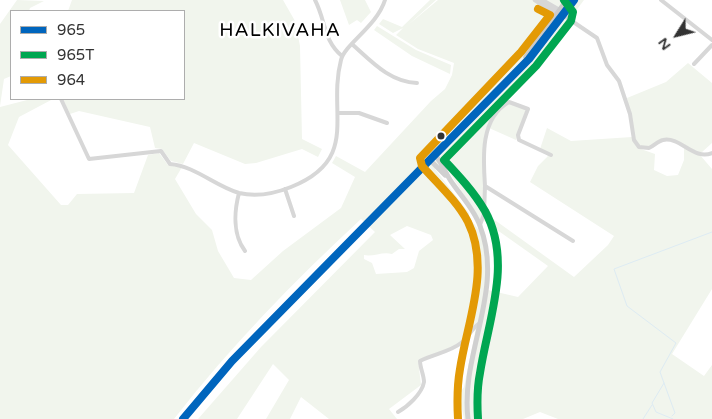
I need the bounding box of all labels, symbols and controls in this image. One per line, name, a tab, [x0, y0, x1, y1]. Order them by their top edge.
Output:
legend	[10, 10, 185, 100]
north arrow	[652, 10, 702, 60]
district label: HALKIVAHA	[218, 20, 342, 42]
text: 965	[57, 21, 85, 39]
text: N	[654, 35, 675, 54]
text: 965T	[57, 46, 94, 64]
text: 964	[57, 71, 85, 89]
unlabelled marker	[436, 131, 446, 141]

